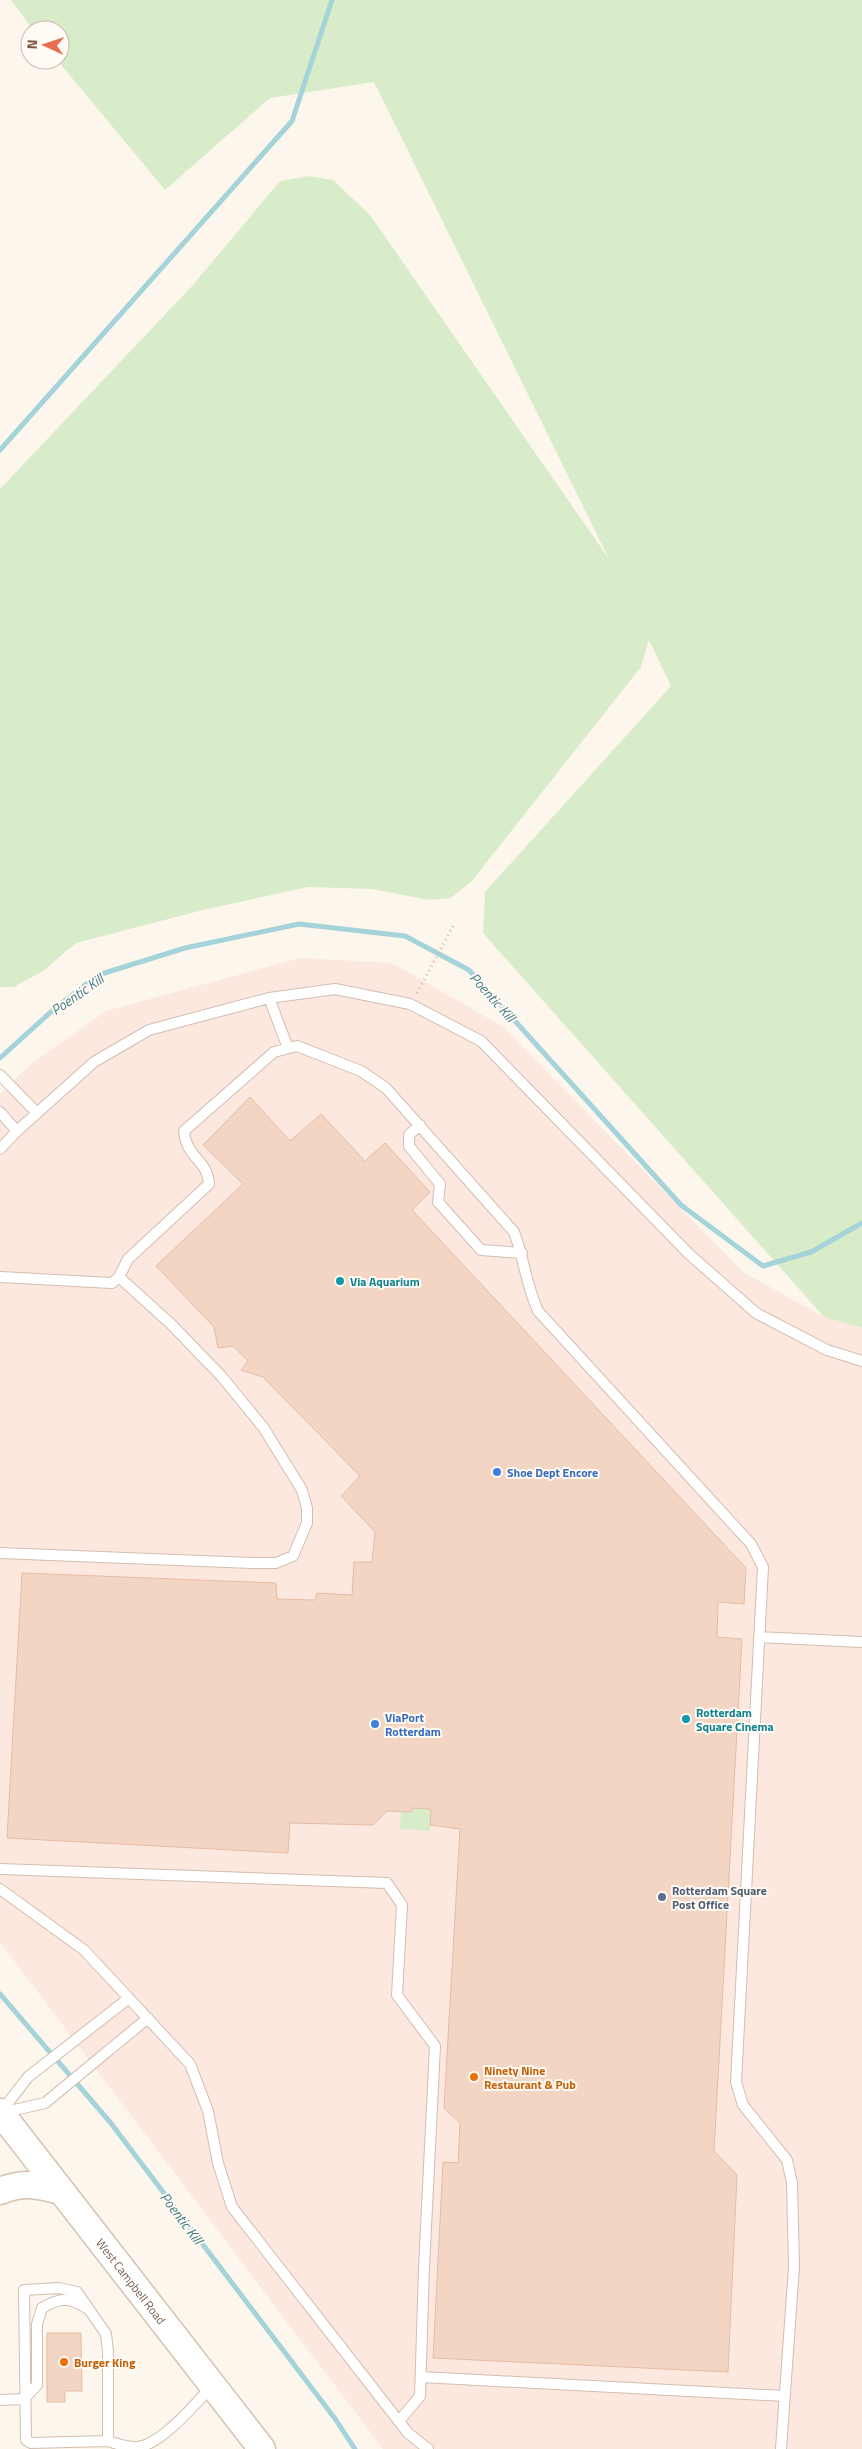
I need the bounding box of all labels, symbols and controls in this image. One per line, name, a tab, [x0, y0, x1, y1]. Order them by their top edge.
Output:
north arrow	[20, 20, 70, 70]
text: N	[21, 39, 42, 50]
water label: Poentic Kill	[46, 967, 109, 1020]
water label: Poentic Kill	[465, 968, 522, 1028]
place label: Via Aquarium	[350, 1272, 420, 1291]
marker: Via Aquarium	[334, 1275, 346, 1287]
place label: Shoe Dept Encore	[507, 1463, 598, 1482]
marker: Shoe Dept Encore	[491, 1466, 503, 1478]
place label: Rotterdam Square Cinema	[696, 1703, 774, 1736]
place label: ViaPort Rotterdam	[385, 1708, 441, 1741]
marker: Rotterdam Square Cinema	[680, 1713, 692, 1725]
marker: ViaPort Rotterdam	[369, 1718, 381, 1730]
place label: Rotterdam Square Post Office	[672, 1881, 767, 1914]
marker: Rotterdam Square Post Office	[656, 1891, 668, 1903]
place label: Ninety Nine Restaurant & Pub	[484, 2061, 576, 2094]
marker: Ninety Nine Restaurant & Pub	[468, 2071, 480, 2083]
water label: Poentic Kill	[155, 2188, 210, 2250]
street label: West Campbell Road	[92, 2234, 171, 2328]
place label: Burger King	[74, 2353, 136, 2372]
marker: Burger King	[58, 2356, 70, 2368]

